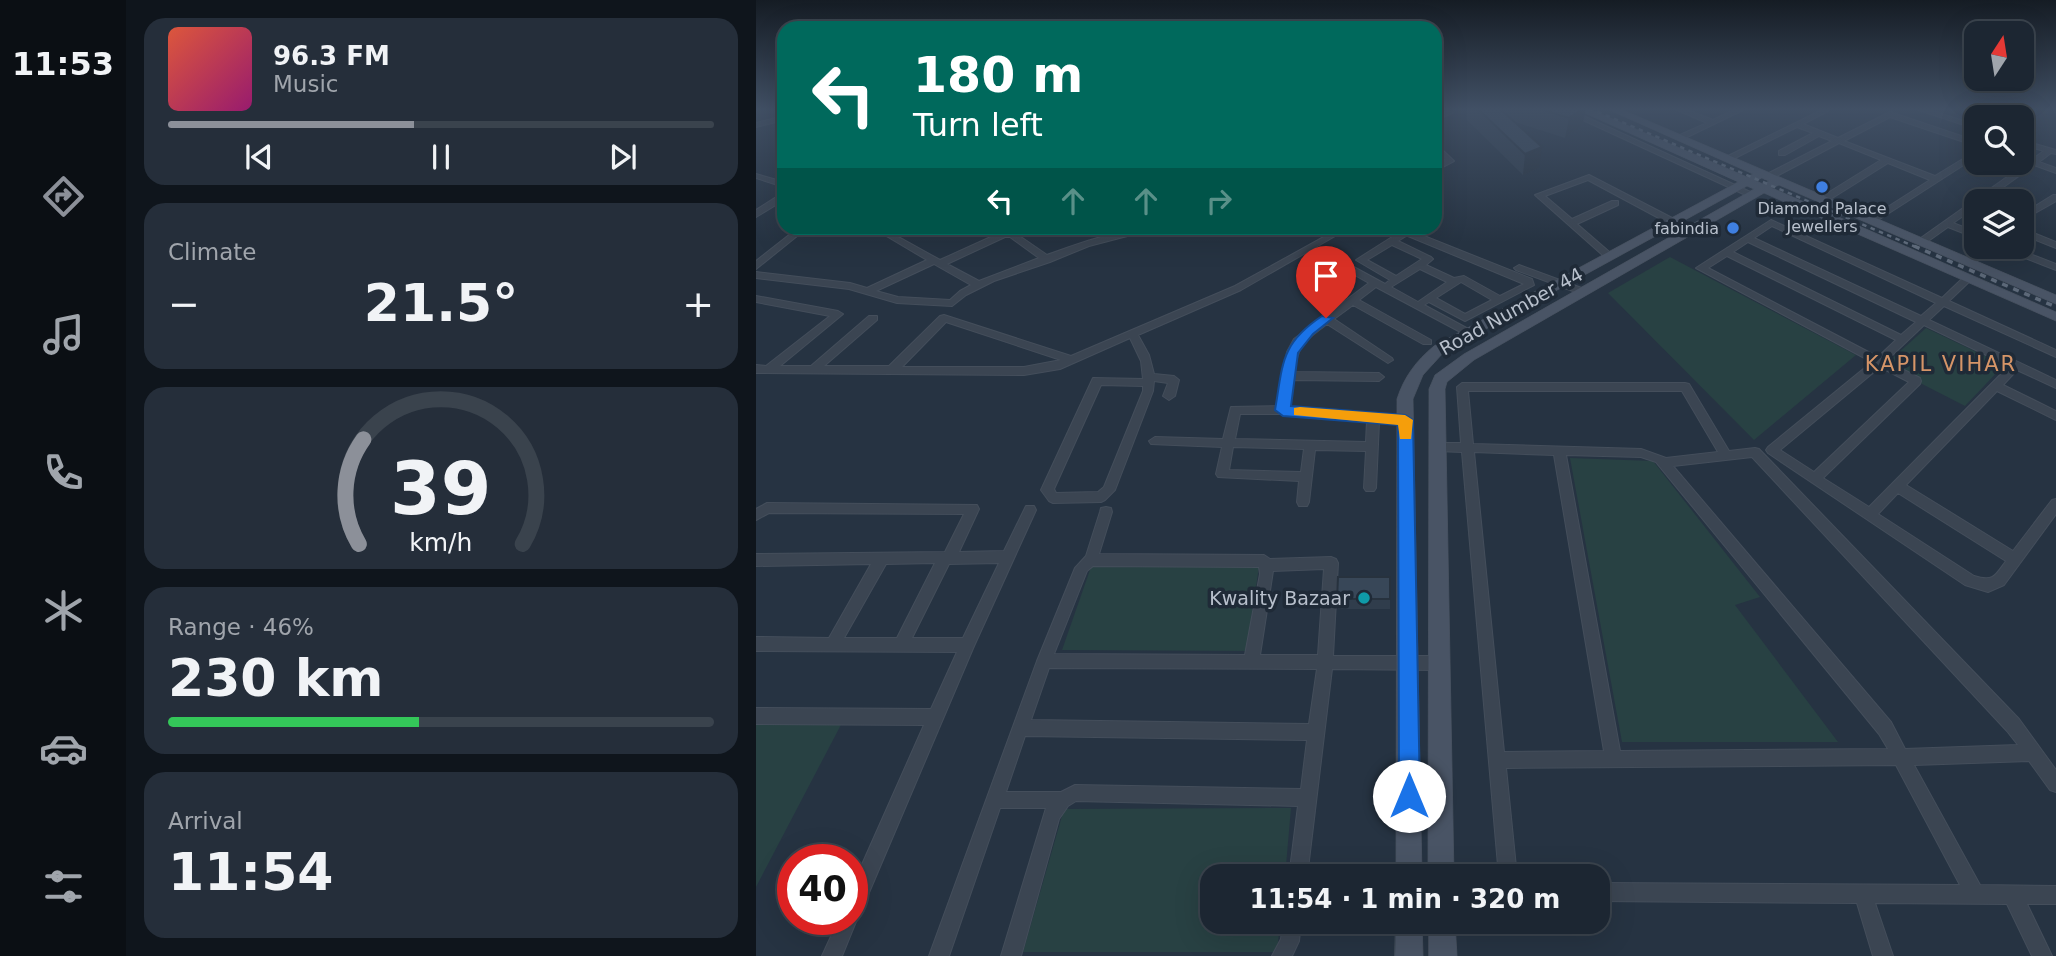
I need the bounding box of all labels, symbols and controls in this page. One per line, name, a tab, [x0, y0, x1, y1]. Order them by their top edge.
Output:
north arrow	[1964, 21, 2034, 91]
map controls	[1964, 21, 2034, 259]
text: 96.3 FM	[273, 41, 390, 71]
text: 11:53	[12, 45, 114, 83]
text: 180 m	[913, 47, 1083, 104]
icon: left	[798, 49, 889, 140]
text: Music	[273, 71, 338, 97]
button: search	[1964, 105, 2034, 175]
text: Turn left	[913, 106, 1043, 144]
icon: previous	[240, 138, 278, 176]
icon: pause	[422, 138, 460, 176]
icon: next	[604, 138, 642, 176]
icon: directions	[39, 172, 88, 221]
marker: Diamond Palace Jewellers	[1814, 179, 1830, 195]
icon: left	[981, 182, 1019, 220]
icon: ahead	[1054, 182, 1092, 220]
icon: ahead	[1127, 182, 1165, 220]
icon: right	[1200, 182, 1238, 220]
button: layers	[1964, 189, 2034, 259]
place label: Diamond Palace Jewellers	[1758, 199, 1886, 236]
place label: fabindia	[1654, 219, 1719, 238]
marker: fabindia	[1725, 220, 1741, 236]
text: Climate	[168, 239, 257, 265]
pin	[1296, 246, 1356, 318]
icon: arrive	[1307, 257, 1345, 295]
street label: Road Number 44	[1436, 263, 1586, 359]
text: 21.5°	[364, 273, 518, 333]
text: −	[168, 282, 200, 326]
text: +	[682, 282, 714, 326]
icon: music	[39, 310, 88, 359]
district label: KAPIL VIHAR	[1865, 352, 2017, 376]
text: 39	[390, 446, 492, 531]
icon: phone	[39, 448, 88, 497]
text: km/h	[409, 528, 473, 557]
icon: climate	[39, 586, 88, 635]
place label: Kwality Bazaar	[1209, 587, 1350, 609]
marker: Kwality Bazaar	[1356, 590, 1372, 606]
text: Range · 46%	[168, 614, 314, 640]
text: 230 km	[168, 648, 383, 708]
icon: car	[39, 724, 88, 773]
position arrow	[1372, 759, 1446, 833]
text: Arrival	[168, 808, 243, 834]
text: 11:54	[168, 842, 334, 902]
speed limit sign: 40	[777, 844, 868, 935]
icon: filters	[39, 862, 88, 911]
text: 11:54 · 1 min · 320 m	[1250, 884, 1560, 914]

